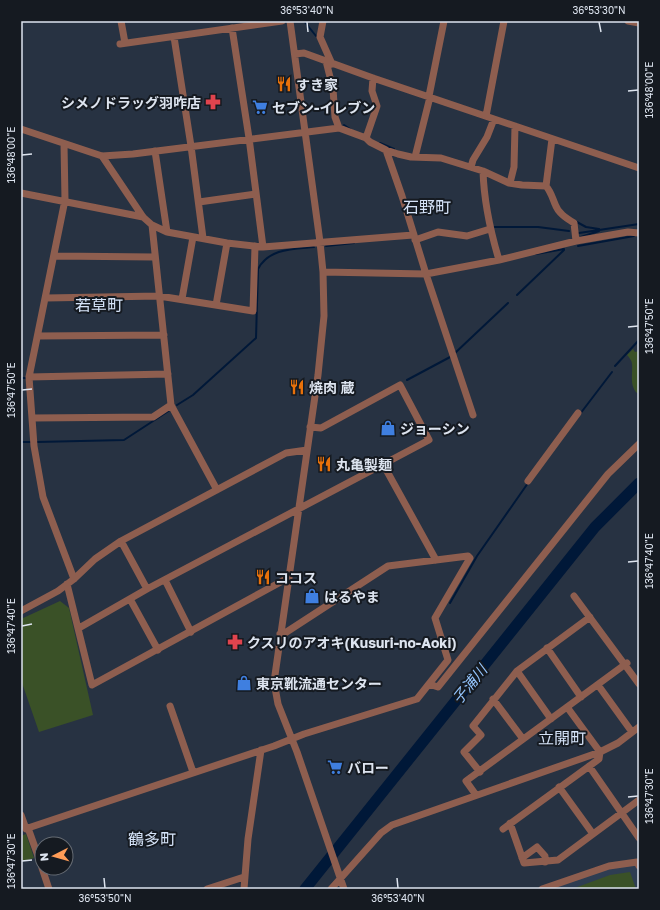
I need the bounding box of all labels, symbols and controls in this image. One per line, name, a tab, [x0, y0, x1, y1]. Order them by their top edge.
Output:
text: 36°53'40"N	[280, 4, 334, 16]
text: 36°53'30"N	[572, 4, 626, 16]
text: 136°48'00"E	[643, 62, 655, 118]
restaurant icon: すき家	[275, 75, 293, 93]
place label: すき家	[296, 76, 338, 93]
pharmacy icon: シメノドラッグ羽咋店	[204, 93, 222, 111]
place label: シメノドラッグ羽咋店	[61, 94, 201, 111]
supermarket icon: セブン-イレブン	[251, 98, 269, 116]
place label: セブン-イレブン	[272, 99, 375, 116]
text: 136°48'00"E	[5, 127, 17, 183]
district label: 石野町	[403, 197, 451, 217]
district label: 若草町	[75, 295, 123, 315]
text: 136°47'50"E	[643, 298, 655, 354]
text: 136°47'50"E	[5, 362, 17, 418]
restaurant icon: 焼肉 蔵	[288, 378, 306, 396]
place label: 焼肉 蔵	[309, 379, 355, 396]
shop icon: ジョーシン	[379, 419, 397, 437]
place label: ジョーシン	[400, 420, 470, 437]
restaurant icon: 丸亀製麺	[315, 455, 333, 473]
place label: 丸亀製麺	[336, 456, 392, 473]
text: 136°47'40"E	[643, 533, 655, 589]
restaurant icon: ココス	[254, 568, 272, 586]
place label: ココス	[275, 569, 317, 586]
shop icon: はるやま	[303, 587, 321, 605]
place label: はるやま	[324, 588, 380, 605]
text: 136°47'40"E	[5, 598, 17, 654]
pharmacy icon: クスリのアオキ(Kusuri-no-Aoki)	[226, 633, 244, 651]
place label: クスリのアオキ(Kusuri-no-Aoki)	[247, 634, 457, 651]
water label: 子浦川	[448, 659, 491, 707]
shop icon: 東京靴流通センター	[235, 674, 253, 692]
place label: 東京靴流通センター	[256, 675, 382, 692]
district label: 立開町	[538, 728, 586, 748]
supermarket icon: バロー	[326, 758, 344, 776]
place label: バロー	[347, 759, 389, 776]
text: 136°47'30"E	[643, 768, 655, 824]
district label: 鶴多町	[128, 829, 176, 849]
text: 136°47'30"E	[5, 833, 17, 889]
north arrow	[34, 836, 74, 876]
text: N	[37, 852, 50, 862]
text: 36°53'50"N	[78, 892, 132, 904]
text: 36°53'40"N	[371, 892, 425, 904]

